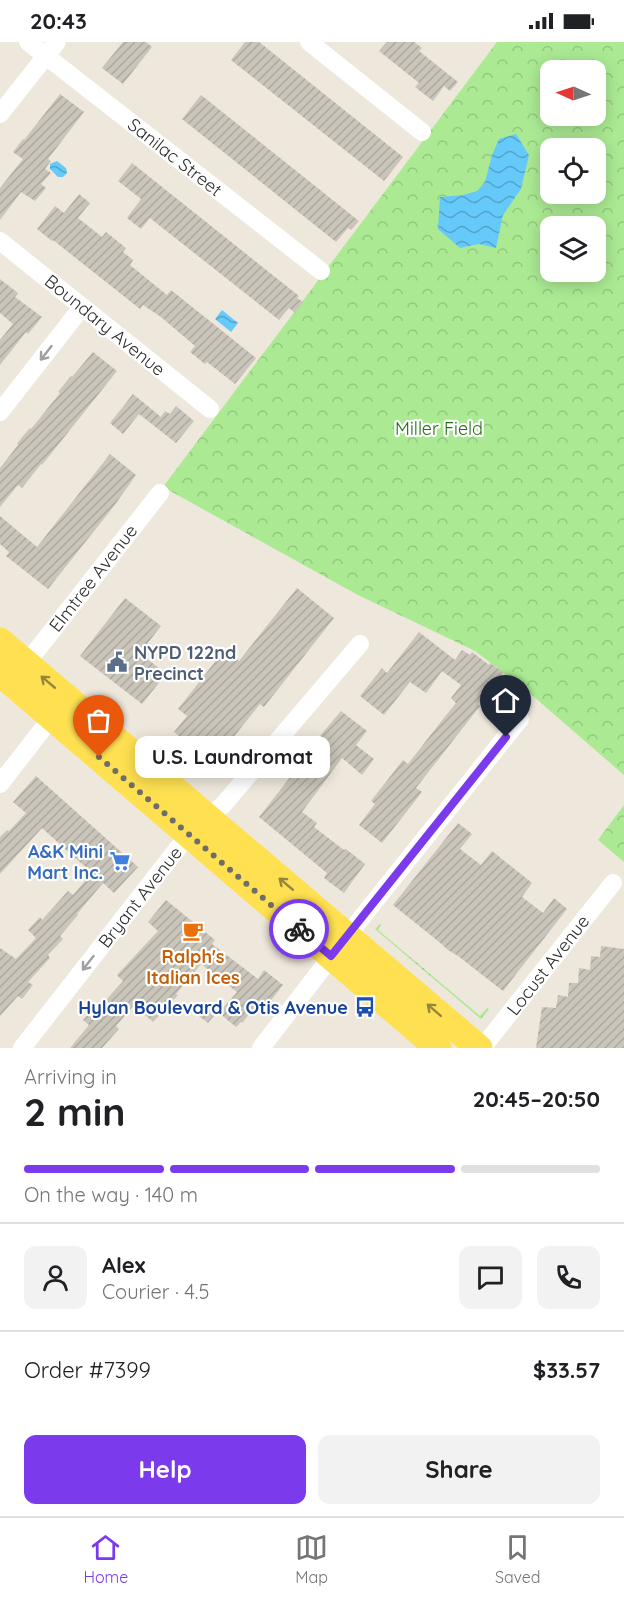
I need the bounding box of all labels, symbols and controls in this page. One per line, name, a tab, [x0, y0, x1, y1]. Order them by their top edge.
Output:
text: 20:43	[30, 7, 87, 35]
north arrow	[540, 60, 606, 126]
map controls	[540, 60, 606, 282]
street label: Sanilac Street	[123, 113, 227, 201]
button: locate	[540, 138, 606, 204]
button: layers	[540, 216, 606, 282]
street label: Boundary Avenue	[40, 269, 170, 381]
one-way arrow	[40, 345, 53, 361]
park label: Miller Field	[395, 417, 483, 440]
street label: Elmtree Avenue	[44, 520, 142, 636]
place label: NYPD 122nd Precinct	[134, 641, 236, 685]
public building icon: NYPD 122nd Precinct	[105, 650, 129, 674]
one-way arrow	[41, 675, 56, 689]
pin	[480, 675, 531, 737]
icon: home	[489, 684, 522, 717]
pin	[73, 695, 124, 757]
icon: bag	[82, 704, 115, 737]
callout: U.S. Laundromat	[135, 736, 330, 778]
text: U.S. Laundromat	[152, 744, 313, 769]
place label: A&K Mini Mart Inc.	[27, 840, 103, 884]
street label: Bryant Avenue	[93, 842, 187, 952]
supermarket icon: A&K Mini Mart Inc.	[108, 849, 132, 873]
one-way arrow	[279, 877, 294, 891]
courier	[269, 899, 329, 959]
street label: Locust Avenue	[502, 910, 594, 1020]
icon: bike	[283, 913, 316, 946]
cafe icon: Ralph's Italian Ices	[181, 919, 205, 943]
place label: Ralph's Italian Ices	[146, 945, 240, 989]
one-way arrow	[82, 955, 95, 971]
bus stop icon: Hylan Boulevard & Otis Avenue	[353, 995, 377, 1019]
place label: Hylan Boulevard & Otis Avenue	[78, 996, 348, 1019]
one-way arrow	[426, 1004, 442, 1017]
text: Arriving in	[24, 1064, 117, 1089]
text: 20:45–20:50	[473, 1085, 600, 1113]
text: 2 min	[24, 1087, 126, 1136]
text: On the way · 140 m	[24, 1182, 198, 1207]
button: person	[24, 1246, 87, 1309]
button: chat	[459, 1246, 522, 1309]
button: phone	[537, 1246, 600, 1309]
text: Alex	[102, 1251, 145, 1279]
text: Courier · 4.5	[102, 1279, 209, 1304]
text: Order #7399	[24, 1356, 151, 1384]
text: $33.57	[533, 1356, 600, 1384]
button: Help	[24, 1435, 306, 1504]
button: Share	[318, 1435, 600, 1504]
tab: Home	[83, 1531, 128, 1587]
tab: Map	[295, 1531, 328, 1587]
tab: Saved	[495, 1531, 541, 1587]

